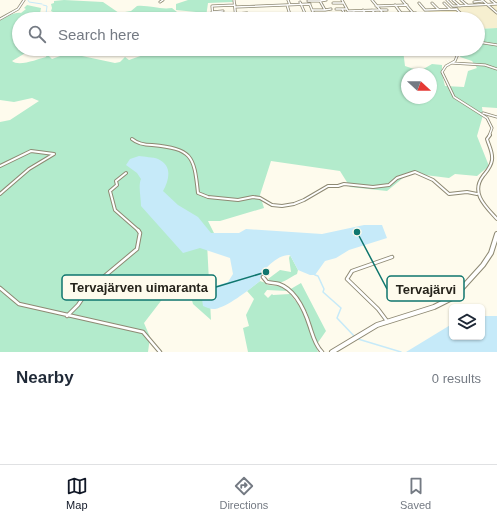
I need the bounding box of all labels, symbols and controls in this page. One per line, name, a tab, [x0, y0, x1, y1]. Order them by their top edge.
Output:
search box	[12, 12, 485, 56]
icon: search	[26, 23, 48, 45]
text: Search here	[58, 26, 140, 43]
north arrow	[401, 68, 437, 104]
callout: Tervajärven uimaranta	[62, 275, 216, 300]
callout: Tervajärvi	[387, 276, 464, 301]
text: Tervajärven uimaranta	[70, 280, 209, 295]
text: Tervajärvi	[396, 282, 456, 297]
map controls	[449, 304, 485, 340]
button: layers	[449, 304, 485, 340]
text: Nearby	[16, 368, 74, 387]
text: 0 results	[432, 371, 481, 386]
tab: Map	[66, 475, 88, 511]
tab: Directions	[219, 475, 268, 511]
tab: Saved	[400, 475, 431, 511]

